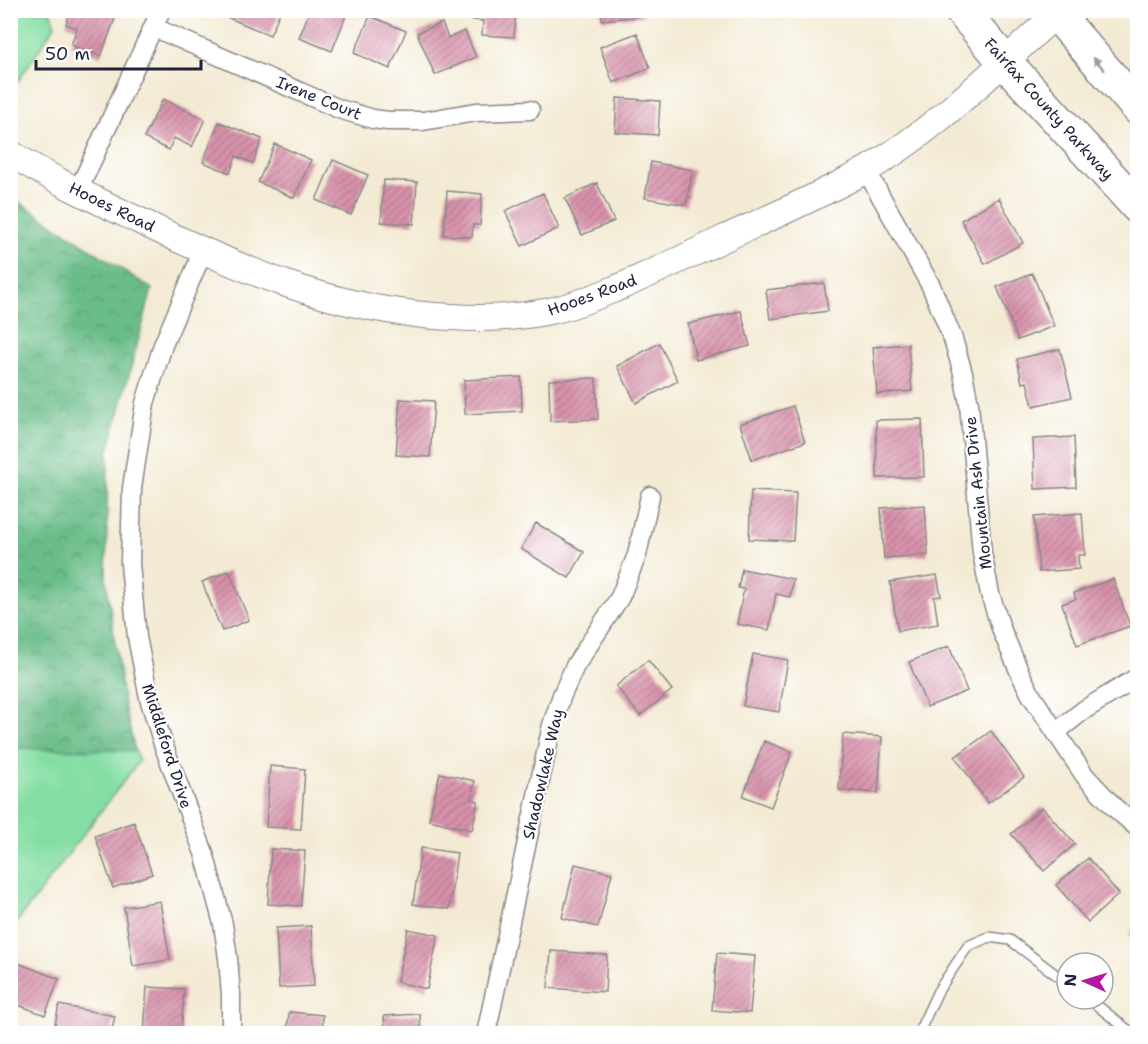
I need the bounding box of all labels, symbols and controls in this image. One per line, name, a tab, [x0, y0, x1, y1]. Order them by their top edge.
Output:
scale bar	[36, 33, 201, 71]
street label: Fairfax County Parkway	[980, 34, 1118, 184]
text: 50 m	[45, 42, 90, 66]
one-way arrow	[1093, 57, 1106, 72]
street label: Irene Court	[273, 71, 365, 125]
street label: Hooes Road	[65, 177, 159, 237]
street label: Hooes Road	[545, 269, 639, 321]
street label: Mountain Ash Drive	[960, 415, 996, 571]
street label: Middleford Drive	[137, 681, 197, 811]
street label: Shadowlake Way	[518, 707, 568, 841]
north arrow	[1055, 951, 1115, 1011]
text: N	[1060, 973, 1081, 987]

